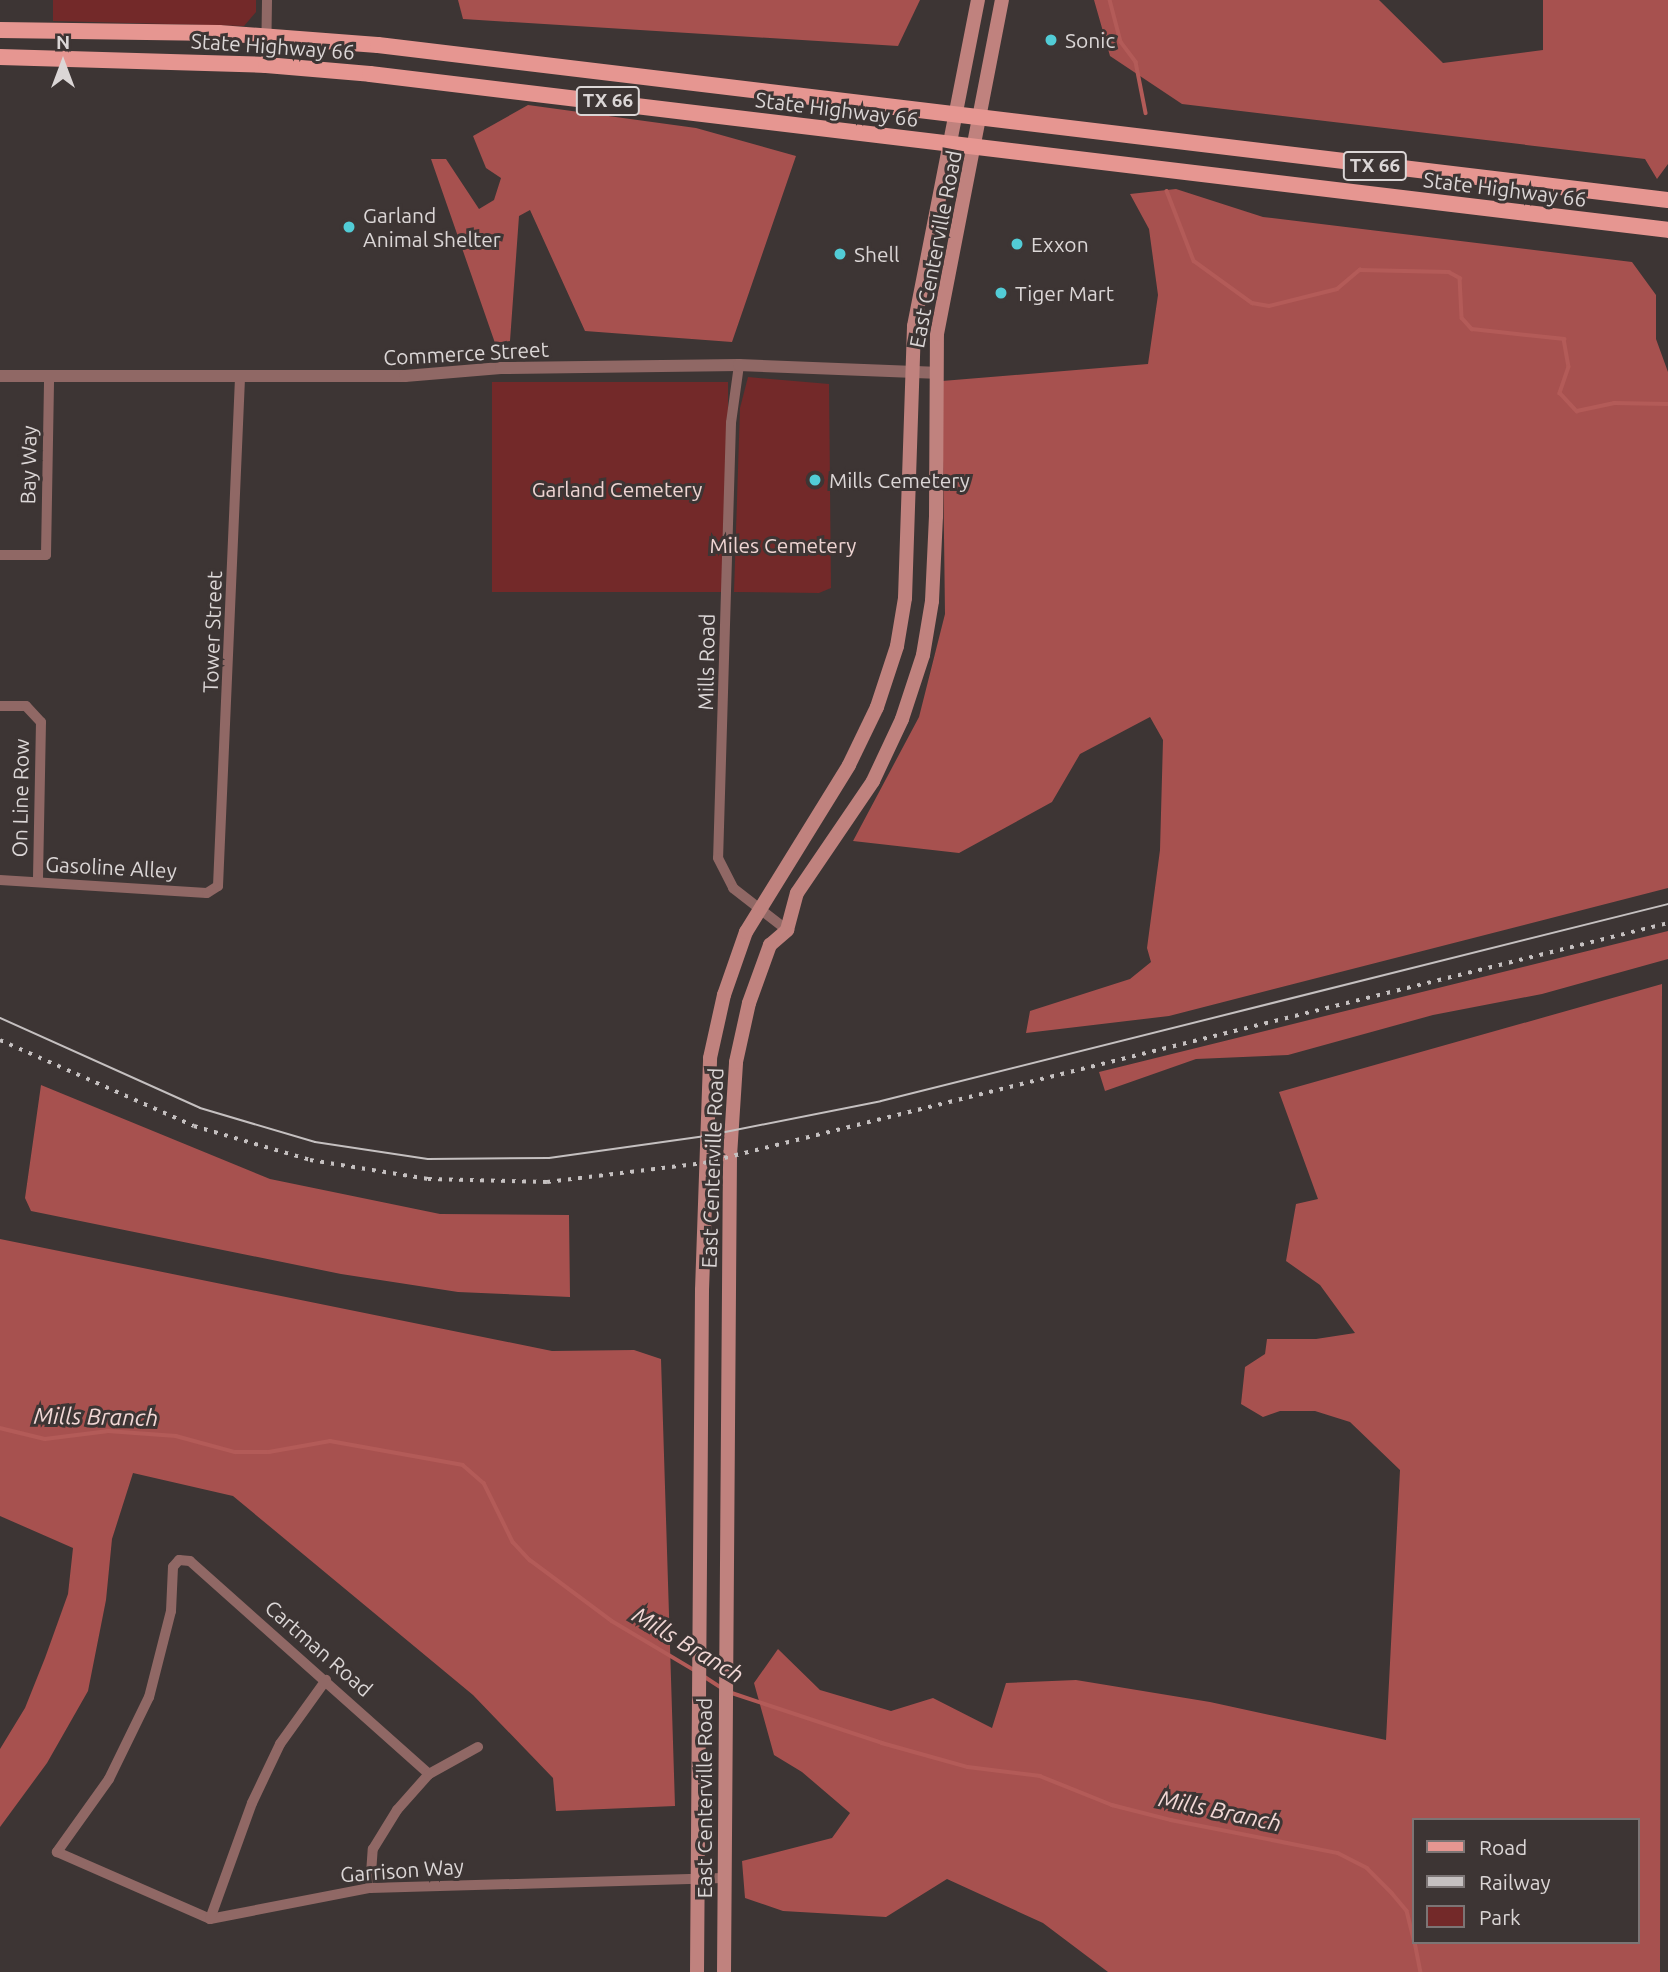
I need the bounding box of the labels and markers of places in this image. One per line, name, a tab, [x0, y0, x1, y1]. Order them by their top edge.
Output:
place label: Sonic	[1065, 27, 1115, 53]
marker: Sonic	[1043, 32, 1059, 48]
place label: Garland Animal Shelter	[363, 202, 501, 252]
marker: Garland Animal Shelter	[341, 219, 357, 235]
place label: Exxon	[1031, 231, 1089, 257]
marker: Exxon	[1009, 236, 1025, 252]
place label: Shell	[854, 241, 900, 267]
marker: Shell	[832, 246, 848, 262]
place label: Tiger Mart	[1015, 280, 1114, 306]
marker: Tiger Mart	[993, 285, 1009, 301]
place label: Mills Cemetery	[829, 467, 970, 493]
marker: Mills Cemetery	[807, 472, 823, 488]

